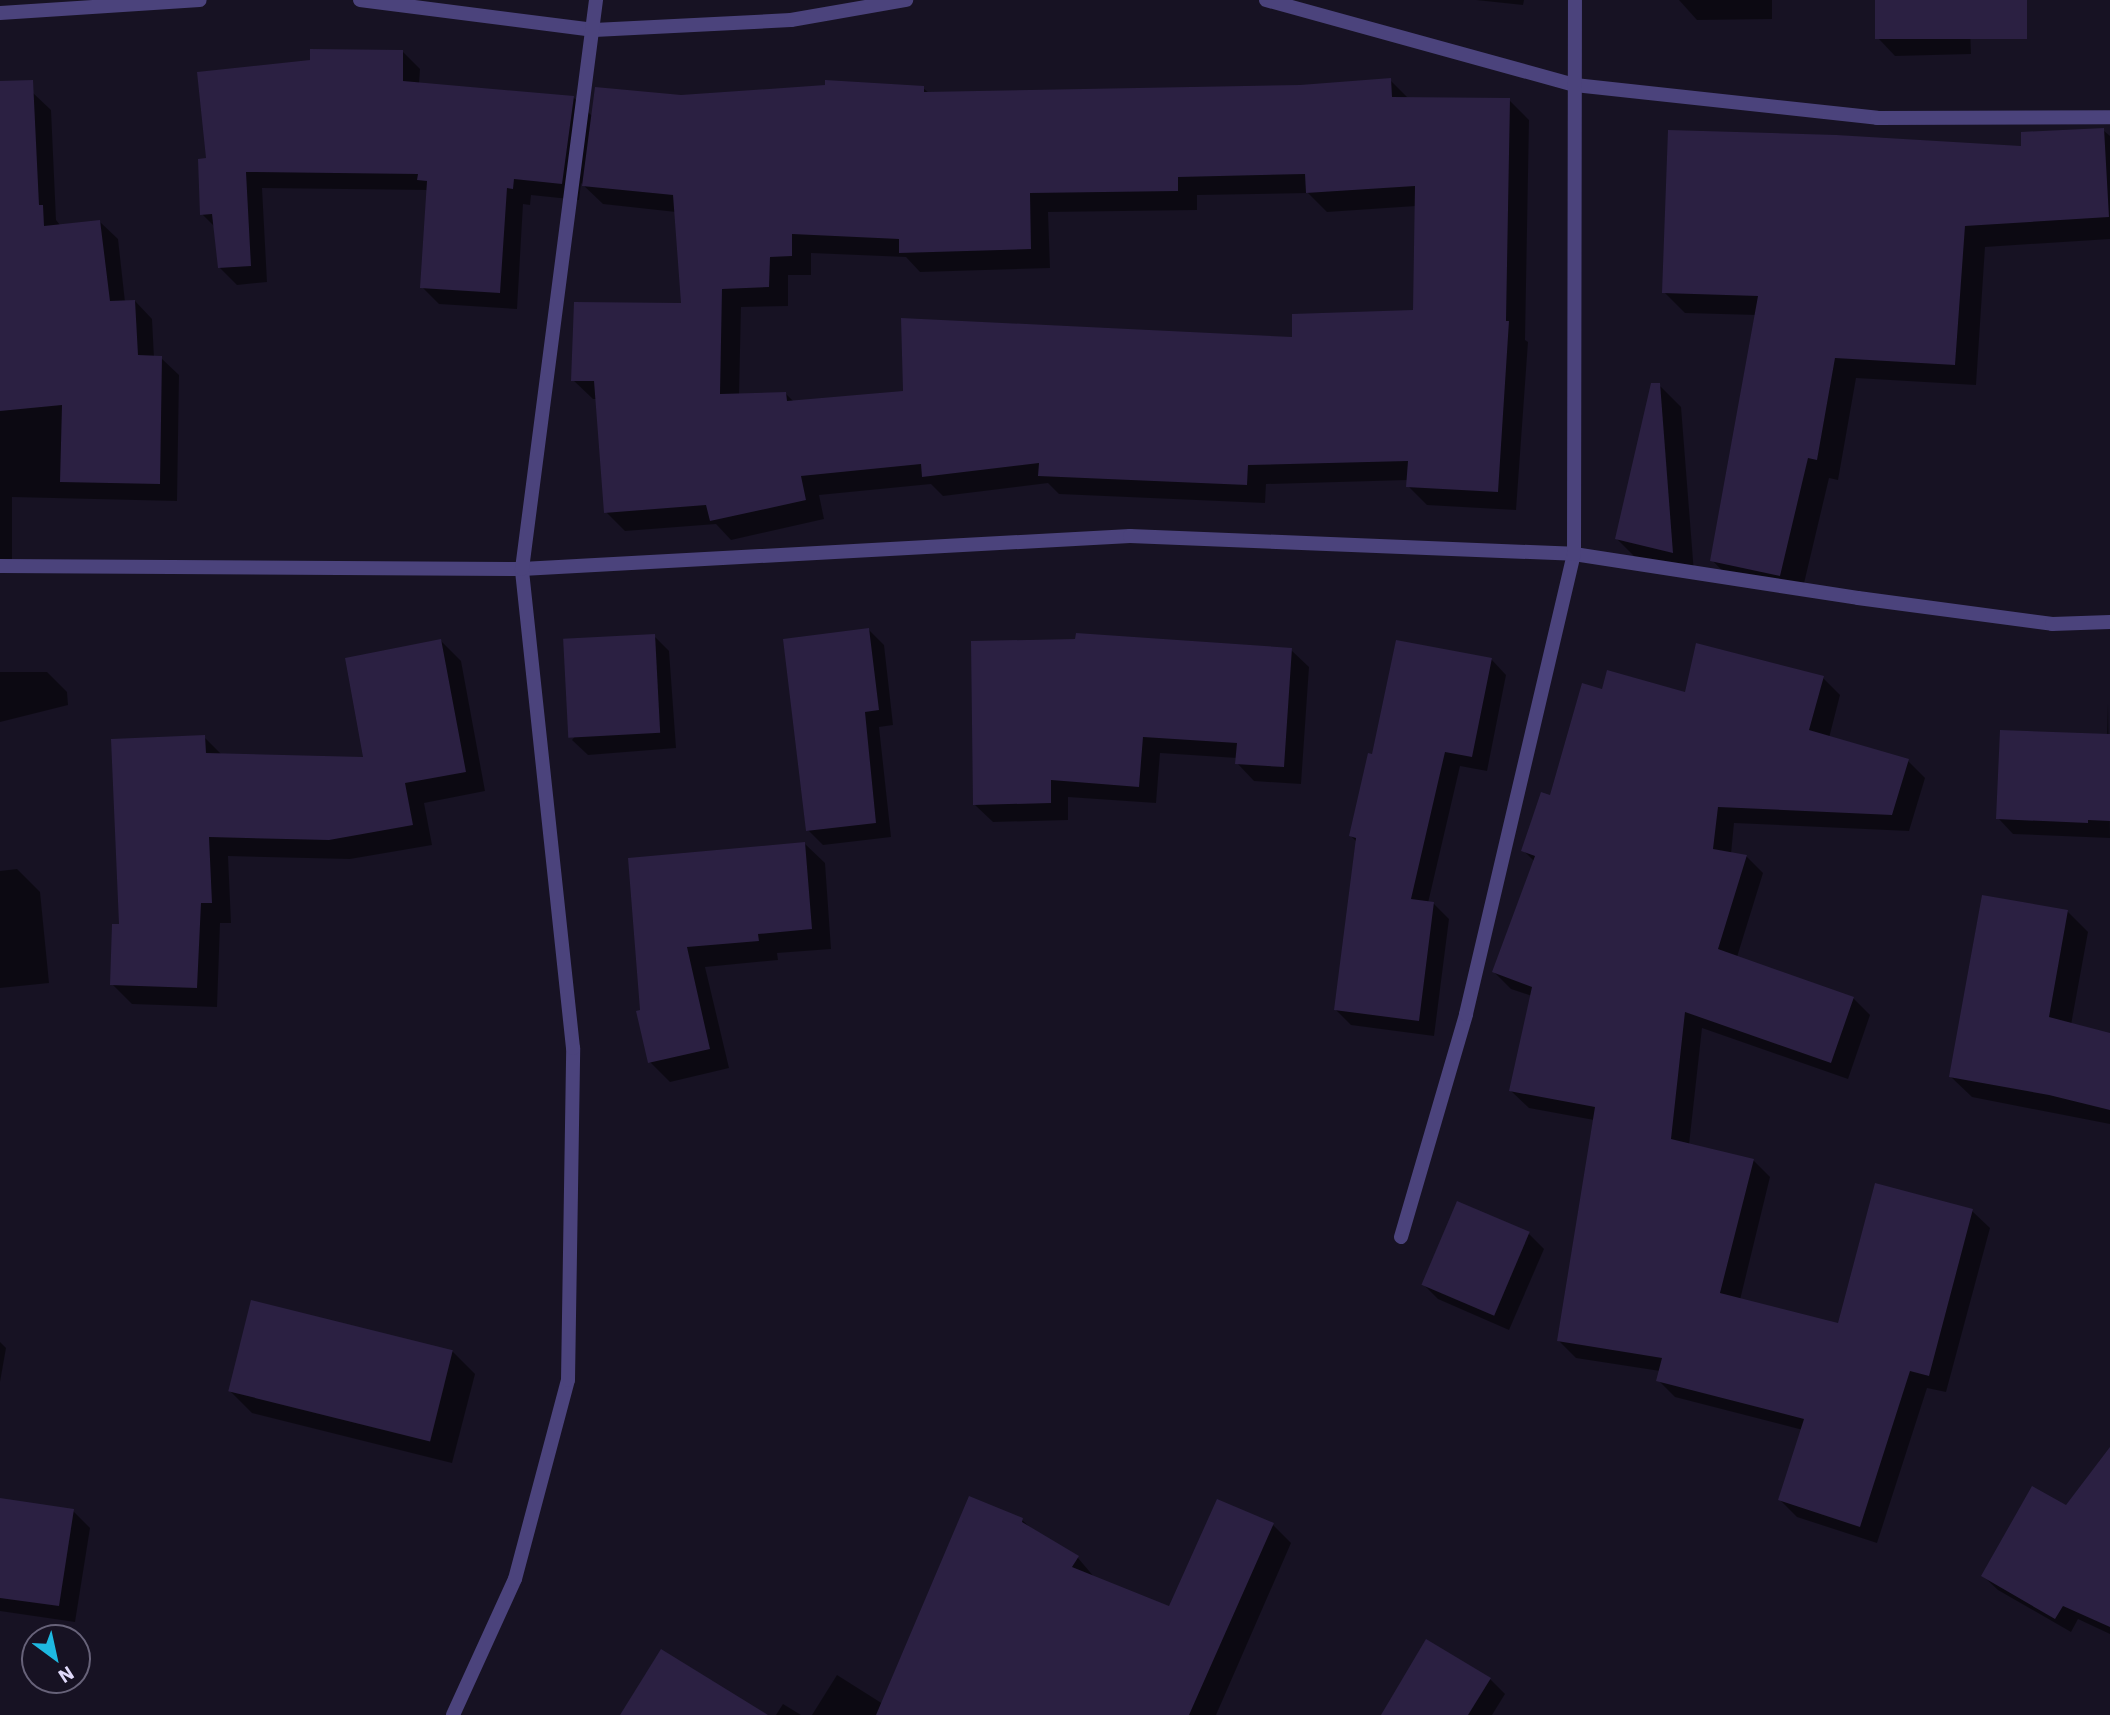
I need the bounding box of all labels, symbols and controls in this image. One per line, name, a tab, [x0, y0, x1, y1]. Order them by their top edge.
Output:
north arrow	[21, 1624, 91, 1694]
text: N	[54, 1661, 79, 1689]

